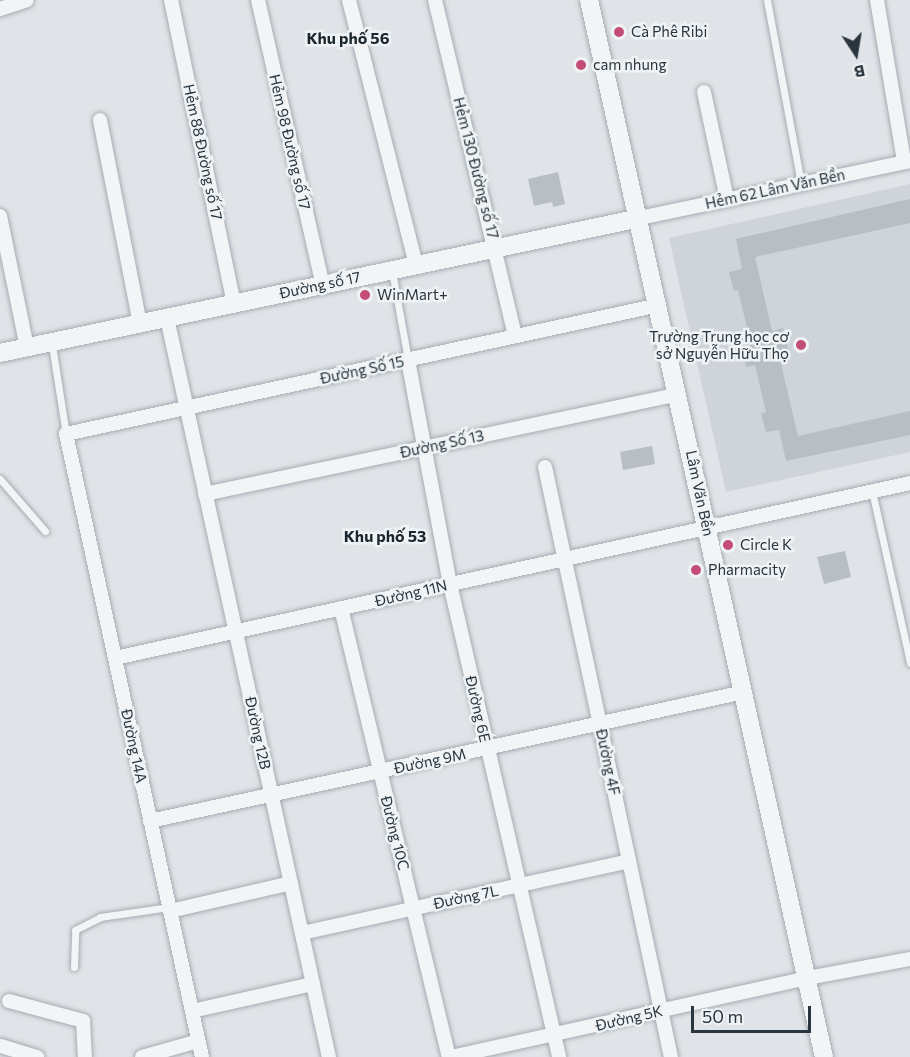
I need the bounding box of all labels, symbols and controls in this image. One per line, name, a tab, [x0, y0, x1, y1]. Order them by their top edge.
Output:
place label: Cà Phê Ribi	[631, 23, 707, 41]
north arrow	[826, 24, 886, 84]
marker: Cà Phê Ribi	[612, 25, 626, 39]
district label: Khu phố 56	[306, 28, 390, 48]
place label: cam nhung	[593, 56, 667, 74]
marker: cam nhung	[574, 58, 588, 72]
text: B	[853, 62, 867, 82]
street label: Hẻm 98 Đường số 17	[266, 72, 314, 212]
street label: Hẻm 88 Đường số 17	[180, 82, 226, 222]
street label: Hẻm 130 Đường số 17	[450, 95, 502, 241]
street label: Hẻm 62 Lâm Văn Bền	[703, 165, 847, 213]
street label: Đường số 17	[278, 268, 362, 302]
place label: WinMart+	[377, 286, 448, 304]
marker: WinMart+	[358, 288, 372, 302]
place label: Trường Trung học cơ sở Nguyễn Hữu Thọ	[649, 327, 789, 362]
marker: Trường Trung học cơ sở Nguyễn Hữu Thọ	[794, 338, 808, 352]
street label: Đường Số 15	[318, 352, 406, 388]
street label: Đường Số 13	[398, 426, 486, 462]
street label: Lâm Văn Bền	[682, 448, 718, 538]
district label: Khu phố 53	[344, 526, 426, 546]
place label: Circle K	[740, 536, 792, 554]
marker: Circle K	[721, 538, 735, 552]
place label: Pharmacity	[708, 561, 786, 579]
marker: Pharmacity	[689, 563, 703, 577]
street label: Đường 11N	[373, 576, 449, 610]
street label: Đường 6E	[462, 674, 494, 744]
street label: Đường 12B	[241, 695, 275, 771]
street label: Đường 14A	[117, 707, 151, 785]
street label: Đường 4F	[592, 727, 624, 797]
street label: Đường 9M	[392, 745, 468, 777]
street label: Đường 10C	[377, 794, 413, 872]
street label: Đường 7L	[432, 881, 500, 913]
scale bar	[694, 994, 814, 1032]
street label: Đường 5K	[594, 1002, 664, 1034]
text: 50 m	[702, 1005, 743, 1027]

